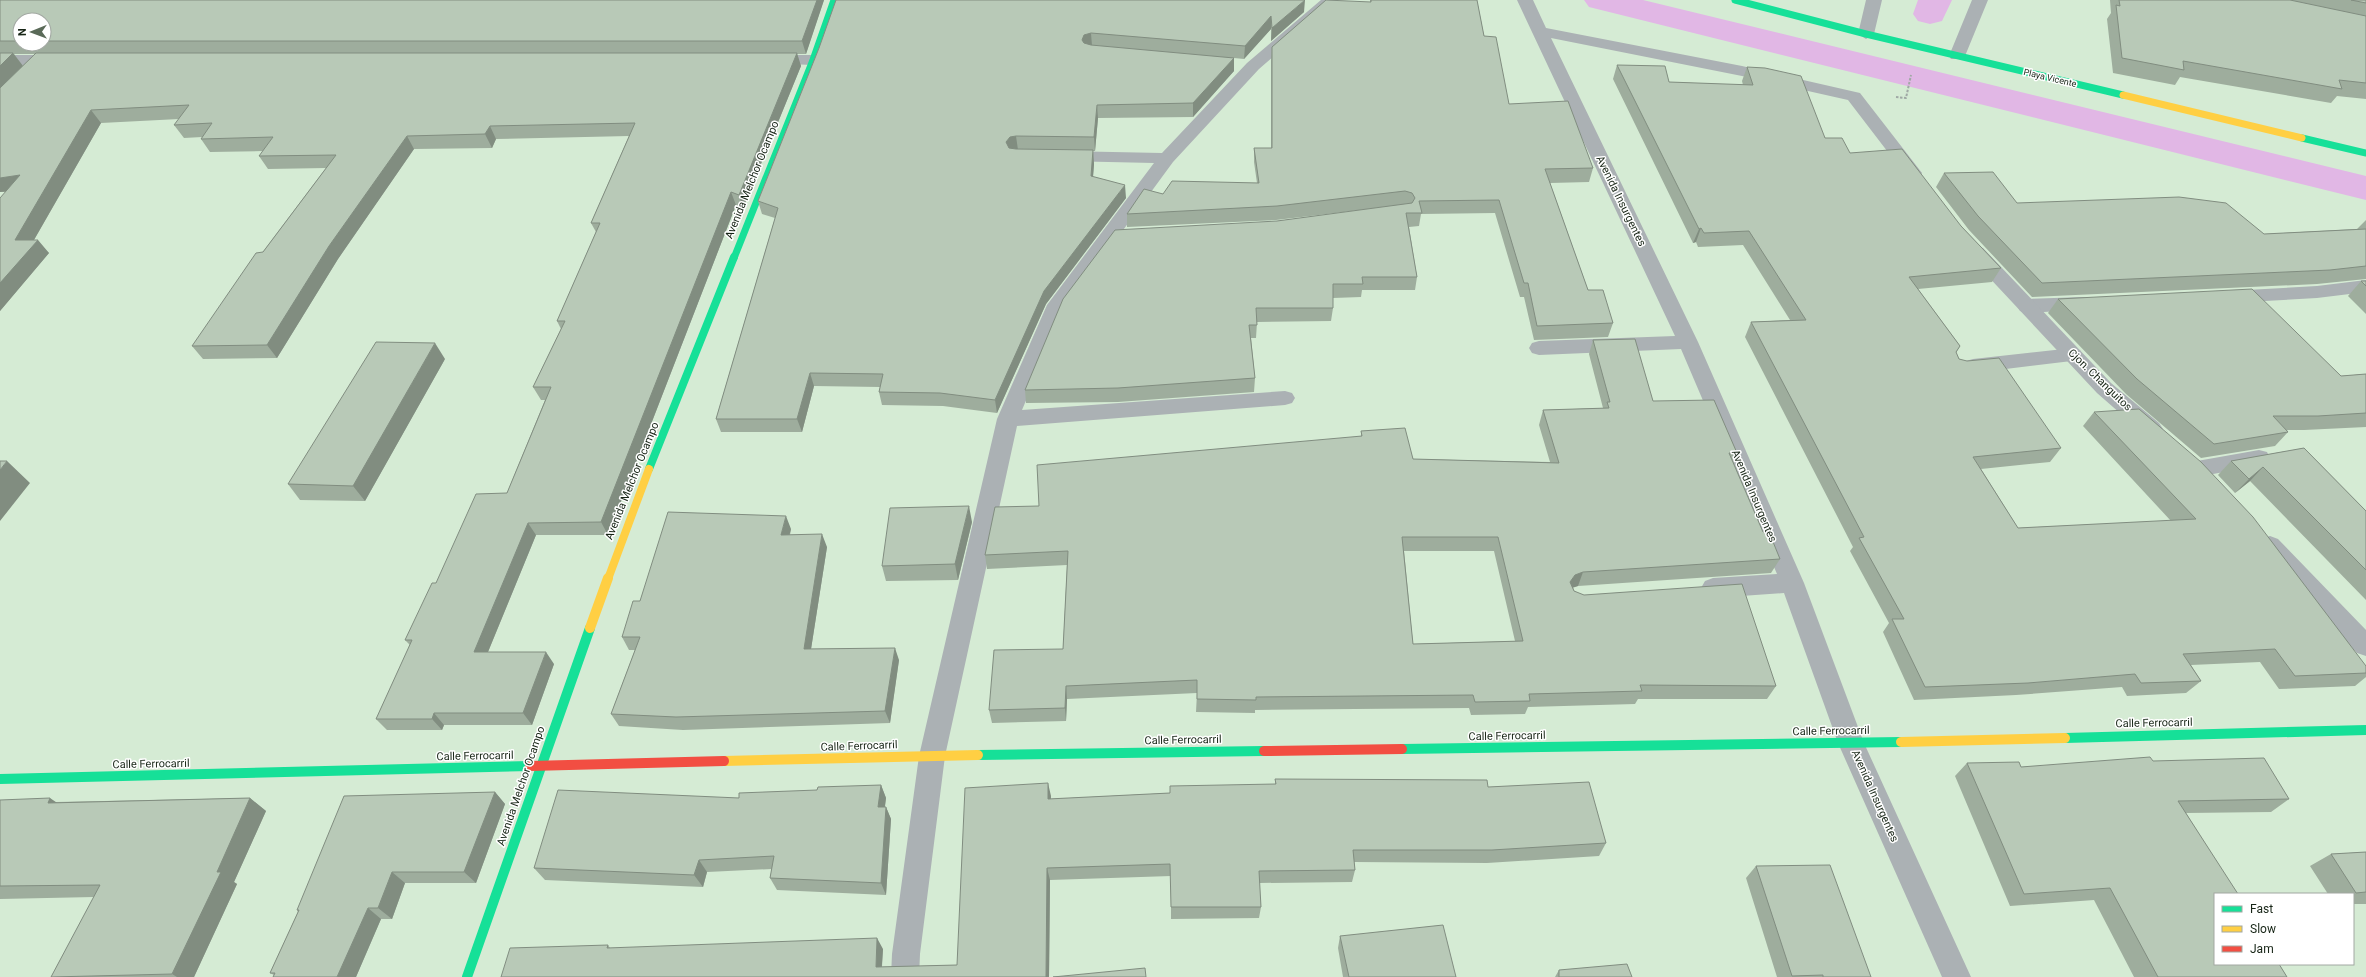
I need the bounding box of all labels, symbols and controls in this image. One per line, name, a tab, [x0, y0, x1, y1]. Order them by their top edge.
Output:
north arrow	[12, 12, 52, 52]
text: N	[16, 28, 29, 36]
street label: Playa Vicente	[2023, 67, 2078, 89]
street label: Avenida Melchor Ocampo	[722, 119, 782, 241]
street label: Avenida Insurgentes	[1593, 154, 1649, 249]
street label: Cjon. Changuitos	[2065, 346, 2135, 414]
street label: Avenida Melchor Ocampo	[602, 420, 662, 542]
street label: Avenida Insurgentes	[1729, 448, 1780, 545]
street label: Calle Ferrocarril	[2115, 716, 2193, 730]
street label: Avenida Melchor Ocampo	[494, 724, 548, 848]
street label: Calle Ferrocarril	[1792, 724, 1870, 738]
street label: Calle Ferrocarril	[1468, 729, 1546, 743]
street label: Calle Ferrocarril	[1144, 733, 1222, 747]
street label: Calle Ferrocarril	[820, 738, 898, 754]
street label: Avenida Insurgentes	[1849, 748, 1901, 844]
street label: Calle Ferrocarril	[436, 749, 514, 763]
street label: Calle Ferrocarril	[112, 757, 190, 771]
legend	[2214, 893, 2354, 965]
text: Fast	[2250, 902, 2273, 916]
text: Slow	[2250, 922, 2276, 936]
text: Jam	[2250, 942, 2274, 956]

